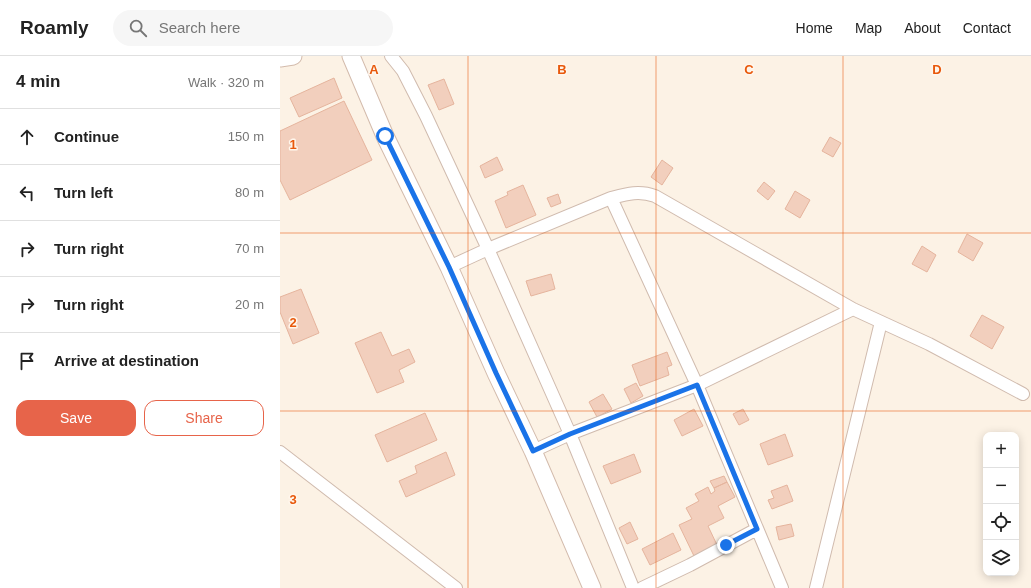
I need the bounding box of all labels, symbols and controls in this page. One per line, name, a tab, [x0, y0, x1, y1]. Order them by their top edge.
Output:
search box	[113, 10, 393, 46]
text: Roamly	[20, 17, 89, 38]
icon: search	[127, 17, 149, 39]
text: Search here	[159, 19, 240, 36]
text: Home	[796, 20, 833, 36]
text: Map	[855, 20, 882, 36]
text: About	[904, 20, 941, 36]
text: Contact	[963, 20, 1011, 36]
text: A	[369, 62, 379, 77]
text: B	[557, 62, 567, 77]
text: C	[744, 62, 754, 77]
text: D	[932, 62, 942, 77]
text: 4 min	[16, 72, 60, 91]
text: Walk · 320 m	[188, 75, 264, 90]
icon: ahead	[16, 126, 38, 148]
route start	[376, 127, 394, 145]
text: Continue	[54, 128, 119, 145]
text: 150 m	[228, 129, 264, 144]
text: 1	[289, 137, 297, 152]
icon: left	[16, 182, 38, 204]
text: Turn left	[54, 184, 113, 201]
text: 80 m	[235, 185, 264, 200]
icon: right	[16, 238, 38, 260]
text: Turn right	[54, 240, 124, 257]
text: 70 m	[235, 241, 264, 256]
icon: right	[16, 294, 38, 316]
text: Turn right	[54, 296, 124, 313]
text: 20 m	[235, 297, 264, 312]
text: 2	[289, 315, 297, 330]
icon: arrive	[16, 350, 38, 372]
text: Arrive at destination	[54, 352, 199, 369]
button: Save	[16, 400, 136, 436]
button: Share	[144, 400, 264, 436]
map controls	[983, 432, 1019, 576]
button: +	[983, 432, 1019, 468]
button: −	[983, 468, 1019, 504]
text: 3	[289, 492, 297, 507]
button: locate	[983, 504, 1019, 540]
route end	[717, 536, 735, 554]
button: layers	[983, 540, 1019, 576]

